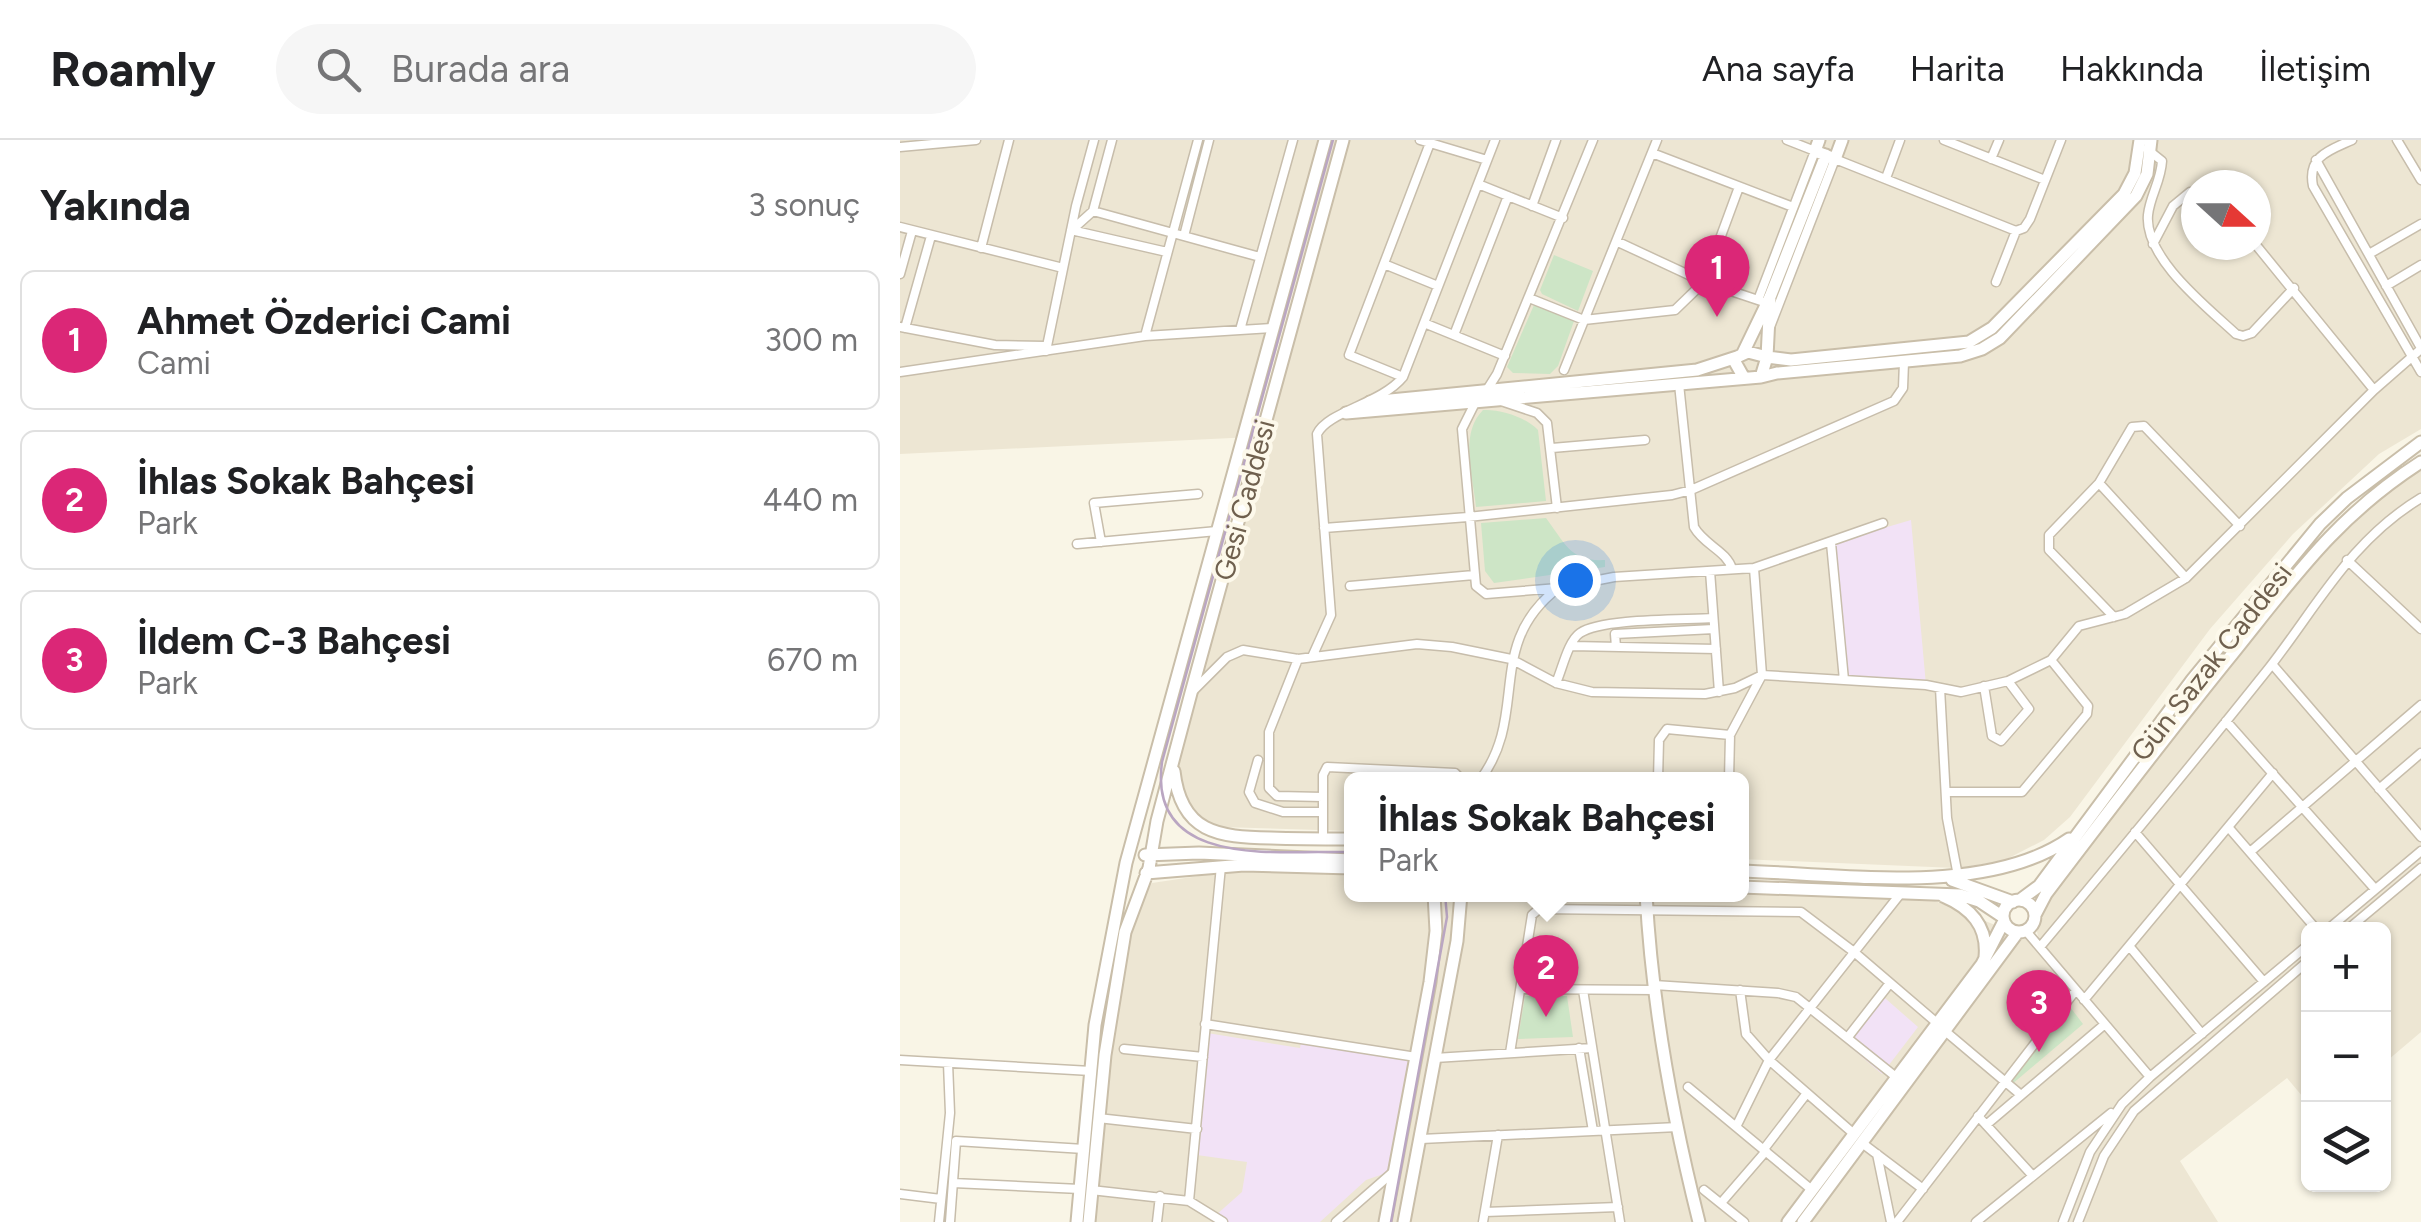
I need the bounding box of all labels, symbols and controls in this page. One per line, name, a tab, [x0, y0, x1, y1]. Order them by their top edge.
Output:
search box	[276, 24, 976, 114]
text: Roamly	[50, 40, 216, 98]
icon: search	[311, 42, 366, 97]
text: Burada ara	[391, 46, 570, 92]
text: Ana sayfa	[1702, 48, 1855, 90]
text: Harita	[1910, 48, 2005, 90]
text: Hakkında	[2060, 48, 2204, 90]
text: İletişim	[2259, 48, 2371, 90]
north arrow	[2181, 170, 2271, 260]
text: Yakında	[40, 180, 191, 231]
text: 3 sonuç	[748, 186, 860, 224]
pin: 1	[1684, 234, 1750, 317]
text: Ahmet Özderici Cami	[137, 298, 511, 344]
text: 1	[68, 321, 81, 359]
text: 300 m	[764, 321, 858, 359]
text: Cami	[137, 344, 211, 382]
street label: Gesi Caddesi	[1206, 416, 1282, 584]
text: İhlas Sokak Bahçesi	[137, 458, 475, 504]
text: 2	[65, 481, 84, 519]
text: 440 m	[763, 481, 858, 519]
text: Park	[137, 504, 198, 542]
your location	[1550, 555, 1601, 606]
street label: Gün Sazak Caddesi	[2123, 556, 2299, 768]
text: İldem C-3 Bahçesi	[137, 618, 451, 664]
text: 3	[66, 641, 83, 679]
text: 670 m	[767, 641, 858, 679]
text: Park	[137, 664, 198, 702]
popup	[1344, 772, 1749, 902]
text: İhlas Sokak Bahçesi	[1378, 795, 1715, 841]
text: Park	[1378, 841, 1438, 879]
map controls	[2301, 922, 2391, 1192]
button: +	[2301, 922, 2391, 1012]
pin: 2	[1514, 934, 1578, 1017]
pin: 3	[2006, 970, 2072, 1052]
button: −	[2301, 1012, 2391, 1102]
button: layers	[2301, 1102, 2391, 1192]

